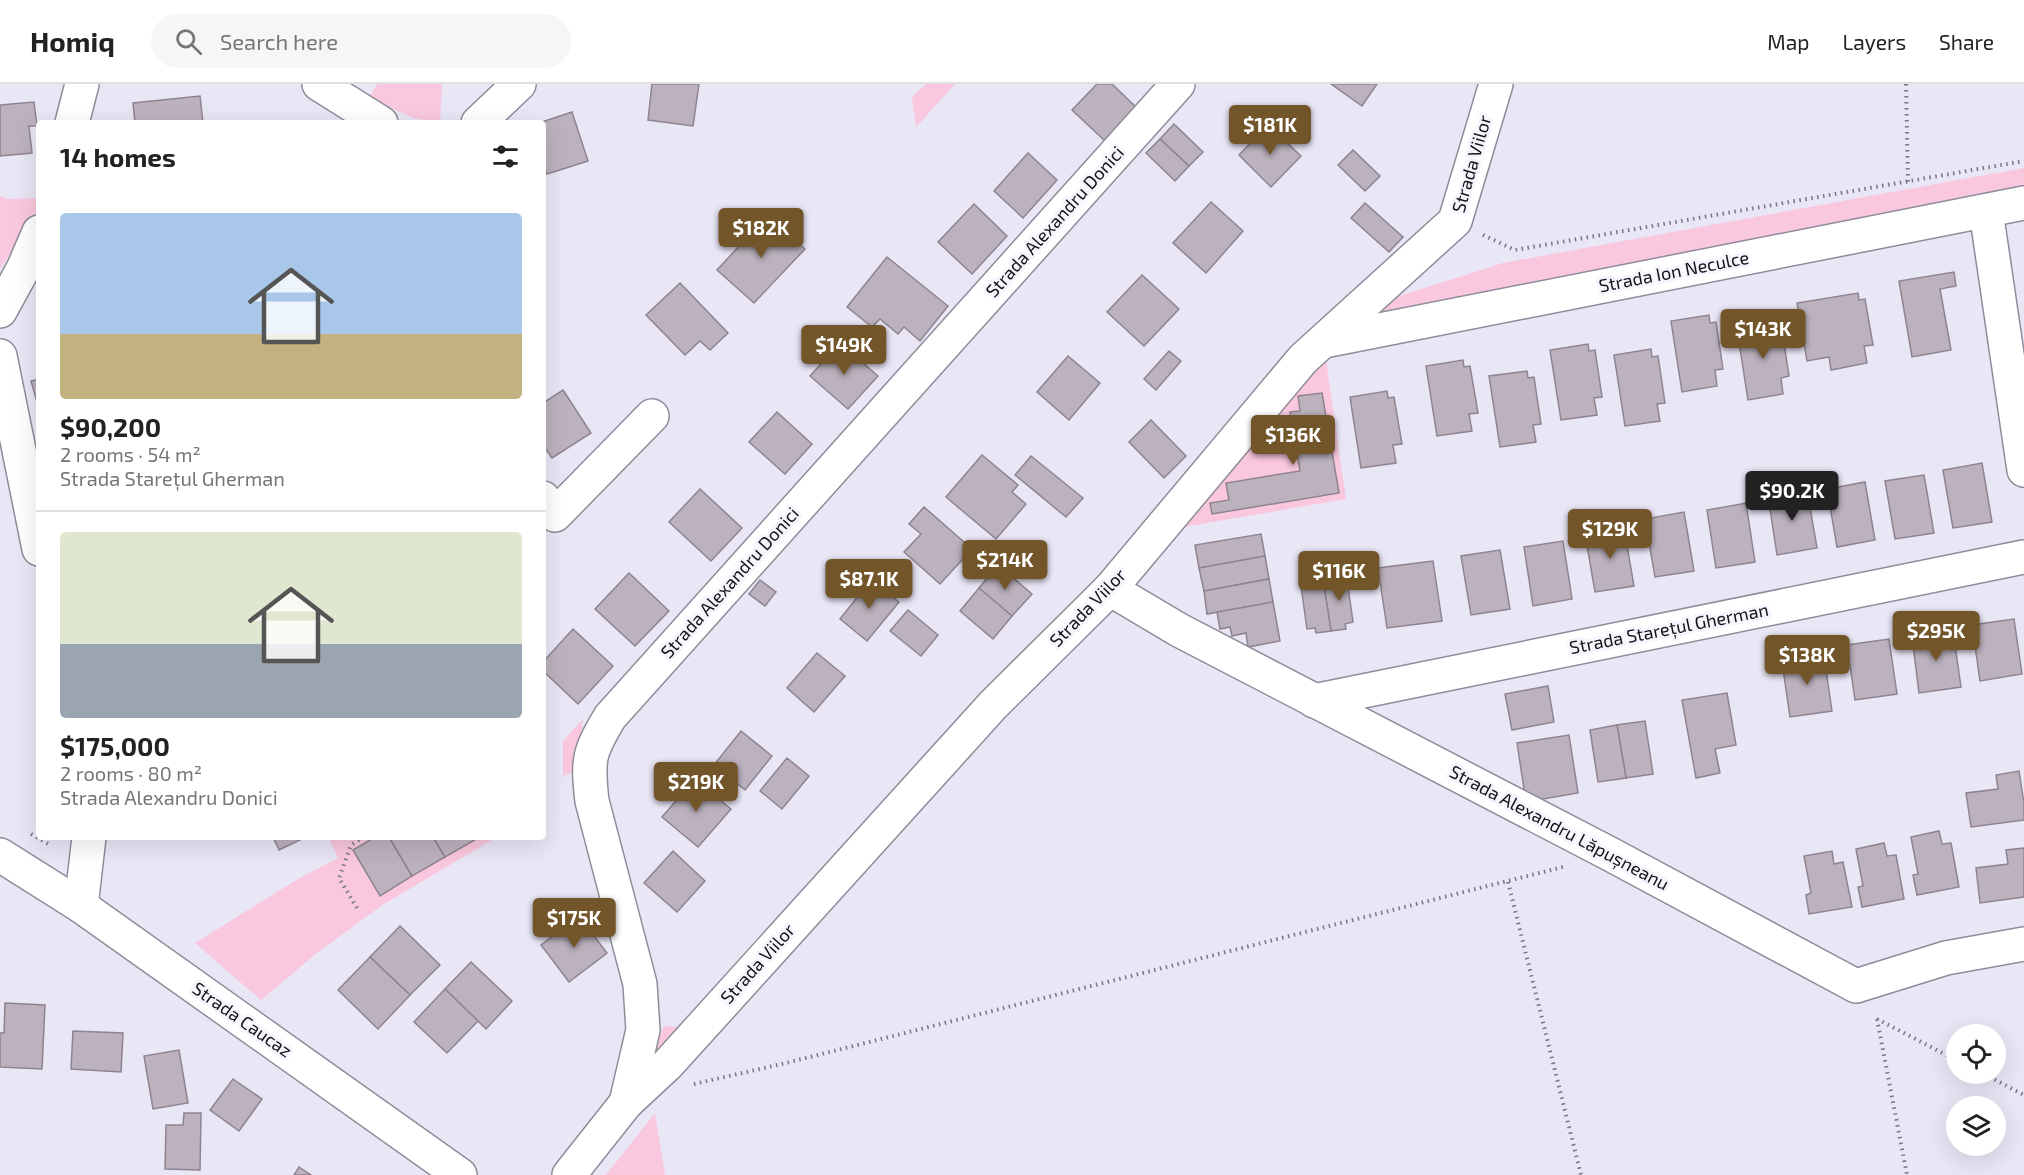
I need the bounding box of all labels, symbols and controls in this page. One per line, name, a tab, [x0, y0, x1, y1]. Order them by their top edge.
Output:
search box	[151, 14, 571, 68]
text: Homiq	[30, 24, 115, 58]
icon: search	[172, 25, 205, 58]
text: Search here	[220, 28, 338, 54]
text: Map	[1767, 29, 1809, 54]
text: Layers	[1842, 29, 1906, 54]
text: Share	[1939, 29, 1994, 54]
pin: $181K	[1228, 105, 1312, 156]
text: $181K	[1243, 112, 1297, 136]
street label: Strada Viilor	[1447, 112, 1495, 215]
icon: filters	[489, 140, 522, 173]
text: 14 homes	[60, 141, 176, 172]
street label: Strada Alexandru Donici	[981, 141, 1128, 302]
pin: $182K	[719, 208, 803, 259]
text: $182K	[733, 215, 790, 239]
street label: Strada Ion Neculce	[1597, 246, 1751, 296]
icon: home	[237, 252, 345, 360]
pin: $143K	[1721, 309, 1805, 360]
text: $143K	[1735, 316, 1792, 340]
pin: $149K	[802, 325, 886, 376]
text: $149K	[815, 332, 873, 356]
text: $90,200	[60, 411, 161, 442]
pin: $136K	[1251, 415, 1335, 466]
text: $136K	[1265, 422, 1321, 446]
text: 2 rooms · 54 m²	[60, 442, 201, 466]
text: Strada Starețul Gherman	[60, 466, 285, 490]
pin: $90.2K	[1743, 471, 1841, 522]
text: $90.2K	[1759, 478, 1825, 502]
street label: Strada Alexandru Donici	[656, 502, 803, 663]
pin: $129K	[1568, 509, 1652, 560]
text: $129K	[1582, 516, 1638, 540]
pin: $214K	[963, 540, 1047, 591]
text: $214K	[976, 547, 1034, 571]
pin: $116K	[1297, 551, 1381, 602]
text: $116K	[1312, 558, 1366, 582]
pin: $87.1K	[820, 559, 918, 610]
street label: Strada Viilor	[1044, 564, 1130, 651]
text: $87.1K	[839, 566, 899, 590]
icon: home	[237, 571, 345, 679]
street label: Strada Starețul Gherman	[1567, 598, 1770, 659]
pin: $295K	[1894, 611, 1978, 662]
text: $295K	[1907, 618, 1965, 642]
pin: $138K	[1765, 635, 1849, 686]
text: $138K	[1779, 642, 1835, 666]
text: $175,000	[60, 730, 170, 761]
street label: Strada Alexandru Lăpușneanu	[1446, 760, 1673, 895]
text: 2 rooms · 80 m²	[60, 761, 202, 785]
pin: $219K	[654, 762, 738, 813]
text: $219K	[668, 769, 724, 793]
text: Strada Alexandru Donici	[60, 785, 278, 809]
pin: $175K	[532, 898, 616, 949]
text: $175K	[547, 905, 601, 929]
street label: Strada Viilor	[715, 919, 799, 1008]
street label: Strada Caucaz	[189, 977, 297, 1062]
map controls	[1946, 1024, 2006, 1156]
button: locate	[1946, 1024, 2006, 1084]
button: layers	[1946, 1096, 2006, 1156]

